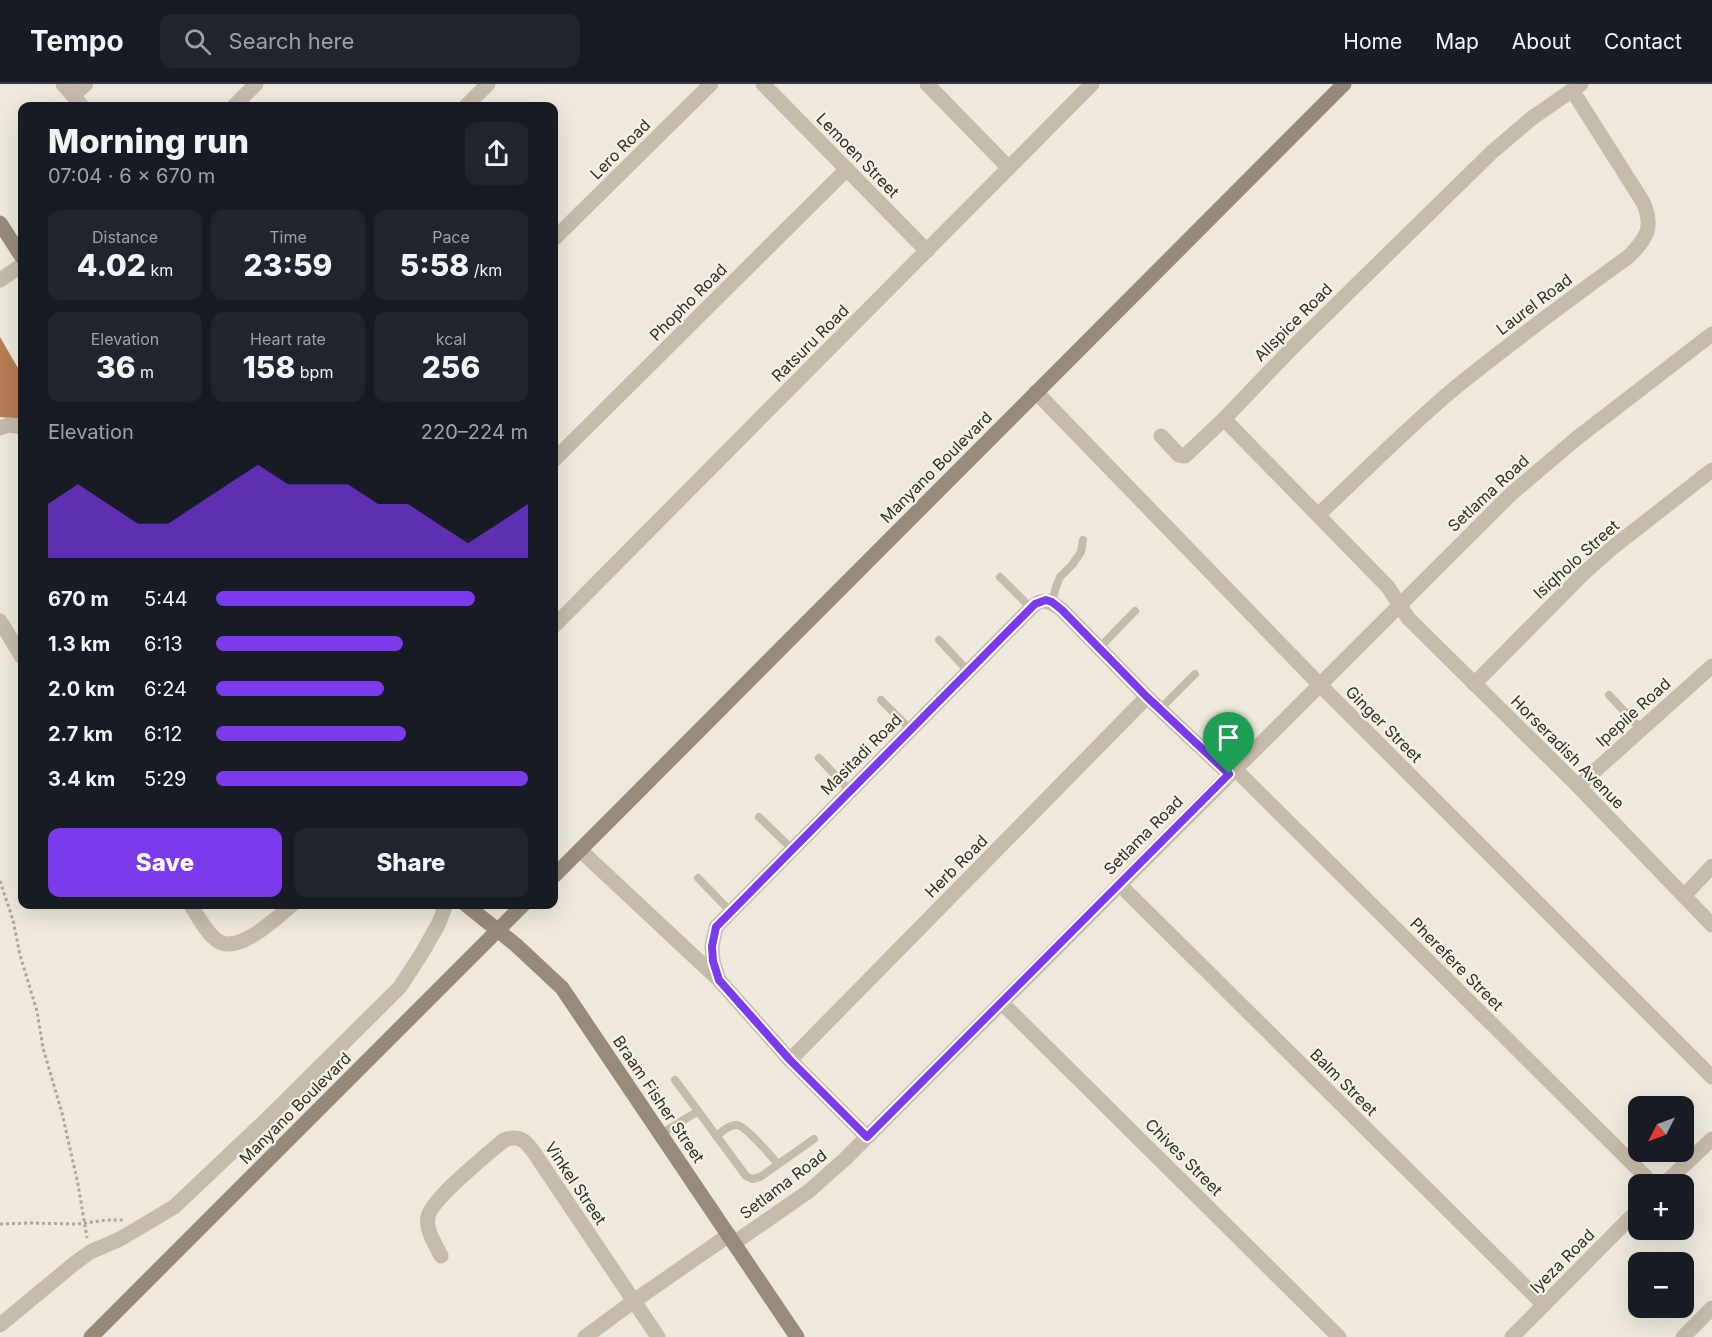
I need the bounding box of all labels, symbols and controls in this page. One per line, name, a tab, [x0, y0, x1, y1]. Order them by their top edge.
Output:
search box	[160, 14, 580, 68]
text: Tempo	[30, 24, 124, 58]
icon: search	[181, 25, 214, 58]
text: Search here	[229, 28, 354, 54]
text: Home	[1343, 29, 1402, 54]
text: Map	[1435, 29, 1479, 54]
text: About	[1512, 29, 1571, 54]
text: Contact	[1604, 29, 1682, 54]
street label: Lemoen Street	[812, 108, 904, 202]
street label: Lero Road	[586, 115, 654, 183]
text: Morning run	[48, 121, 249, 161]
button: share	[465, 122, 528, 185]
text: 07:04 · 6 × 670 m	[48, 164, 215, 188]
text: Distance	[92, 227, 158, 247]
text: Time	[269, 227, 307, 247]
text: Pace	[432, 227, 470, 247]
text: 4.02	[77, 247, 146, 283]
text: 23:59	[244, 247, 332, 283]
text: 5:58	[400, 247, 469, 283]
street label: Phopho Road	[645, 259, 731, 345]
text: km	[146, 260, 173, 280]
text: /km	[469, 260, 502, 280]
street label: Laurel Road	[1492, 269, 1576, 339]
street label: Allspice Road	[1250, 279, 1336, 365]
street label: Ratsuru Road	[767, 300, 853, 386]
text: Elevation	[91, 329, 159, 349]
text: Heart rate	[250, 329, 326, 349]
text: kcal	[436, 329, 466, 349]
text: 36	[96, 349, 136, 385]
text: 158	[243, 349, 295, 385]
text: 256	[422, 349, 480, 385]
text: m	[136, 362, 154, 382]
text: bpm	[295, 362, 333, 382]
street label: Manyano Boulevard	[876, 407, 996, 527]
text: Elevation	[48, 420, 134, 444]
text: 220–224 m	[421, 420, 528, 444]
street label: Setlama Road	[1443, 450, 1533, 536]
street label: Isiqholo Street	[1529, 515, 1623, 603]
text: 670 m	[48, 587, 109, 611]
text: 5:44	[144, 587, 188, 611]
text: 1.3 km	[48, 632, 110, 656]
text: 6:13	[144, 632, 183, 656]
street label: Ipepile Road	[1592, 673, 1674, 751]
text: 2.0 km	[48, 677, 115, 701]
text: 6:24	[144, 677, 187, 701]
street label: Ginger Street	[1342, 682, 1426, 766]
street label: Horseradish Avenue	[1507, 691, 1629, 813]
street label: Masitadi Road	[816, 709, 906, 799]
pin	[1203, 712, 1254, 774]
icon: arrive	[1212, 721, 1245, 754]
text: 2.7 km	[48, 722, 113, 746]
text: 6:12	[144, 722, 183, 746]
text: 3.4 km	[48, 767, 115, 791]
text: 5:29	[144, 767, 187, 791]
street label: Setlama Road	[1099, 791, 1187, 879]
button: Save	[48, 828, 282, 897]
button: Share	[294, 828, 528, 897]
street label: Herb Road	[921, 831, 991, 901]
street label: Pherefere Street	[1406, 913, 1508, 1015]
street label: Braam Fisher Street	[609, 1032, 709, 1166]
street label: Balm Street	[1306, 1044, 1382, 1120]
street label: Manyano Boulevard	[235, 1048, 355, 1168]
north arrow	[1628, 1096, 1694, 1162]
map controls	[1628, 1096, 1694, 1318]
street label: Chives Street	[1141, 1114, 1227, 1200]
street label: Vinkel Street	[541, 1138, 611, 1228]
street label: Setlama Road	[736, 1145, 830, 1223]
button: +	[1628, 1174, 1694, 1240]
street label: Iyeza Road	[1526, 1225, 1598, 1297]
button: −	[1628, 1252, 1694, 1318]

